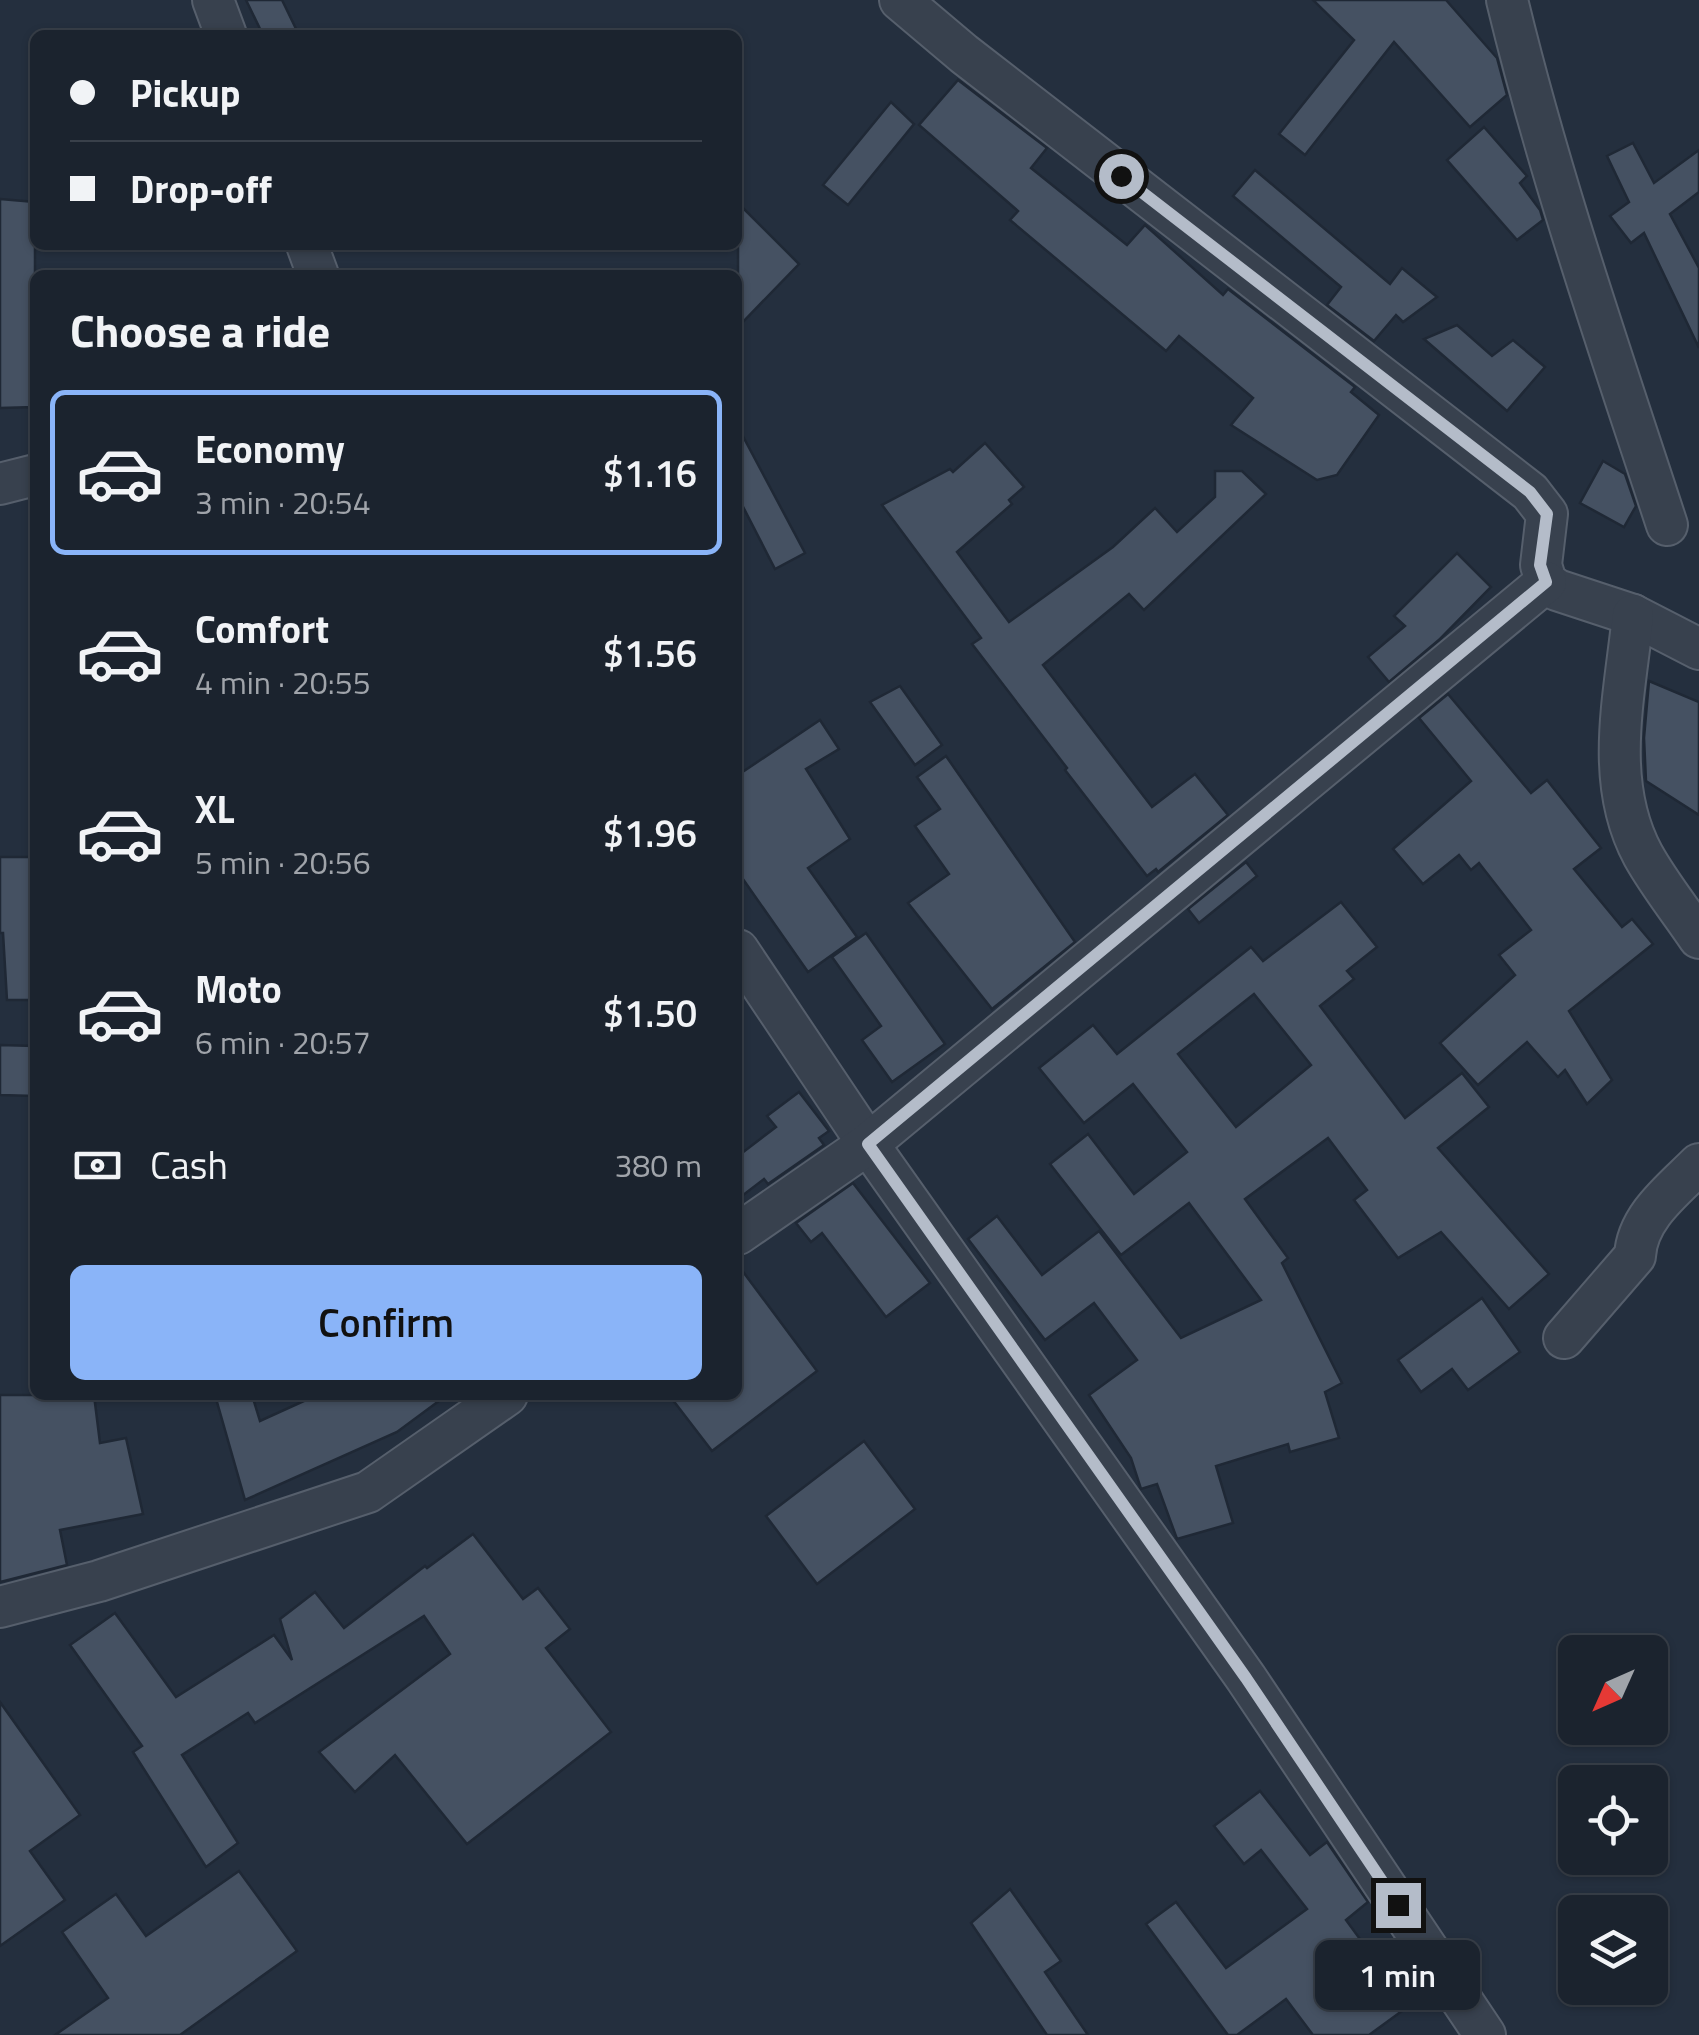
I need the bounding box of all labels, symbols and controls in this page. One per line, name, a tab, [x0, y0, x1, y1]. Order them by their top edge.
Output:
text: Pickup	[130, 64, 240, 122]
route start	[1099, 154, 1144, 199]
text: Drop-off	[130, 160, 272, 218]
text: Choose a ride	[70, 296, 330, 364]
text: Economy	[195, 420, 345, 478]
icon: car	[75, 428, 165, 518]
text: $1.16	[603, 444, 697, 502]
text: 3 min · 20:54	[195, 478, 371, 526]
text: Comfort	[195, 600, 329, 658]
icon: car	[75, 608, 165, 698]
text: $1.56	[603, 624, 697, 682]
text: 4 min · 20:55	[195, 658, 371, 706]
text: XL	[195, 780, 235, 838]
icon: car	[75, 788, 165, 878]
text: $1.96	[603, 804, 697, 862]
text: 5 min · 20:56	[195, 838, 371, 886]
text: Moto	[195, 960, 282, 1018]
icon: car	[75, 968, 165, 1058]
text: $1.50	[603, 984, 697, 1042]
text: 6 min · 20:57	[195, 1018, 371, 1066]
text: Cash	[150, 1136, 228, 1194]
icon: cash	[70, 1138, 125, 1193]
text: 380 m	[614, 1141, 702, 1189]
button: Confirm	[70, 1265, 702, 1380]
north arrow	[1558, 1635, 1668, 1745]
map controls	[1558, 1635, 1668, 2005]
button: locate	[1558, 1765, 1668, 1875]
route end	[1376, 1883, 1421, 1928]
button: layers	[1558, 1895, 1668, 2005]
callout: 1 min	[1316, 1940, 1480, 2010]
text: 1 min	[1359, 1951, 1436, 1999]

